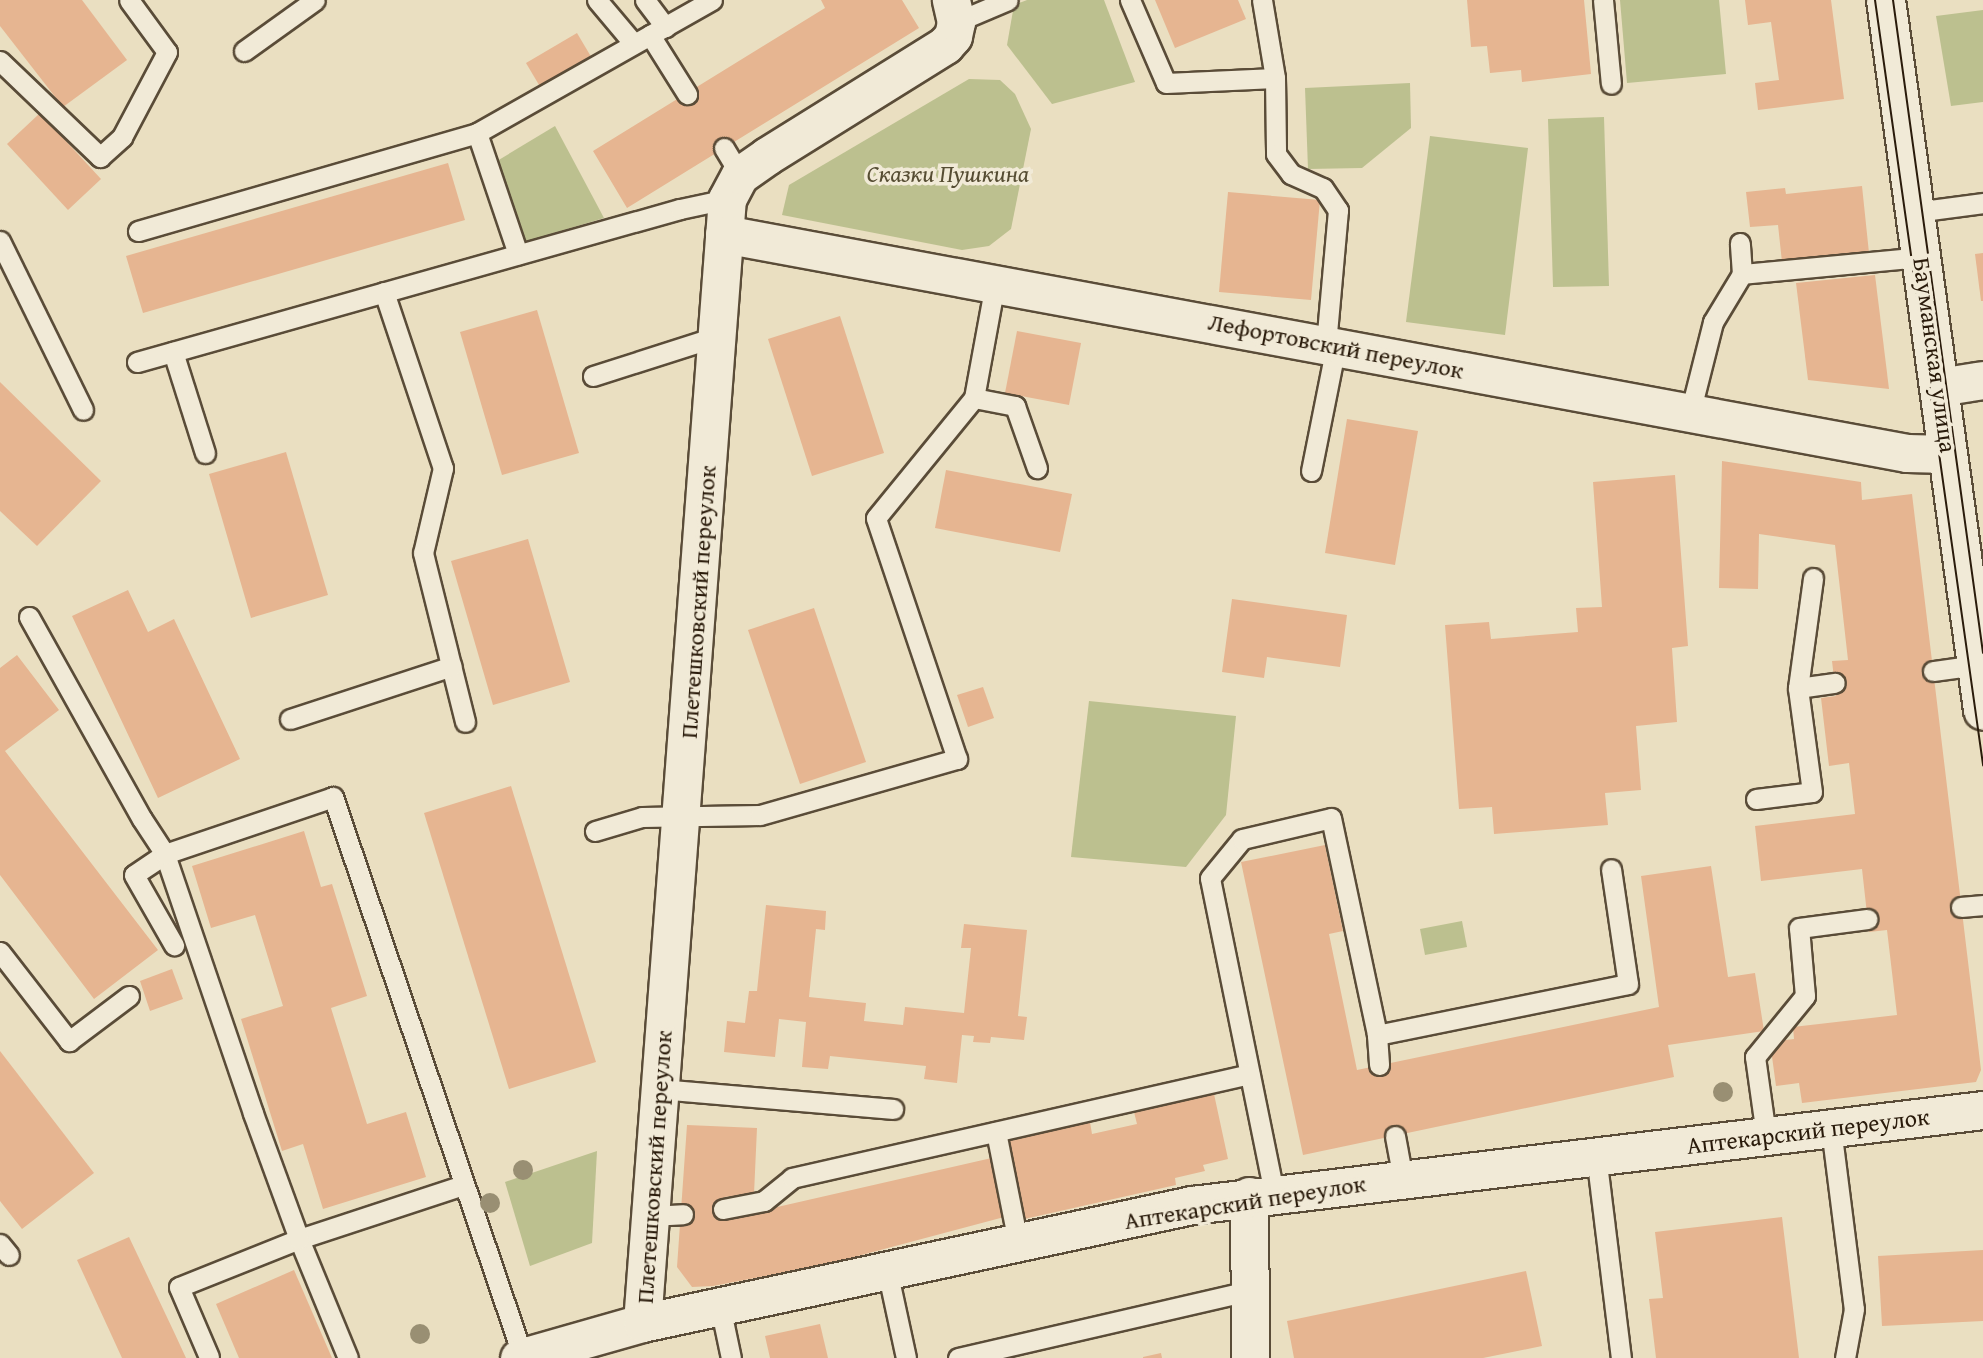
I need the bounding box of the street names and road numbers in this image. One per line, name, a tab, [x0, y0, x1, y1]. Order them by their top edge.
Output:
street label: Бауманская улица	[1907, 256, 1963, 454]
street label: Лефортовский переулок	[1206, 307, 1466, 385]
street label: Плетешковский переулок	[674, 464, 722, 740]
street label: Плетешковский переулок	[630, 1029, 678, 1305]
street label: Аптекарский переулок	[1685, 1102, 1931, 1160]
street label: Аптекарский переулок	[1122, 1169, 1368, 1235]

